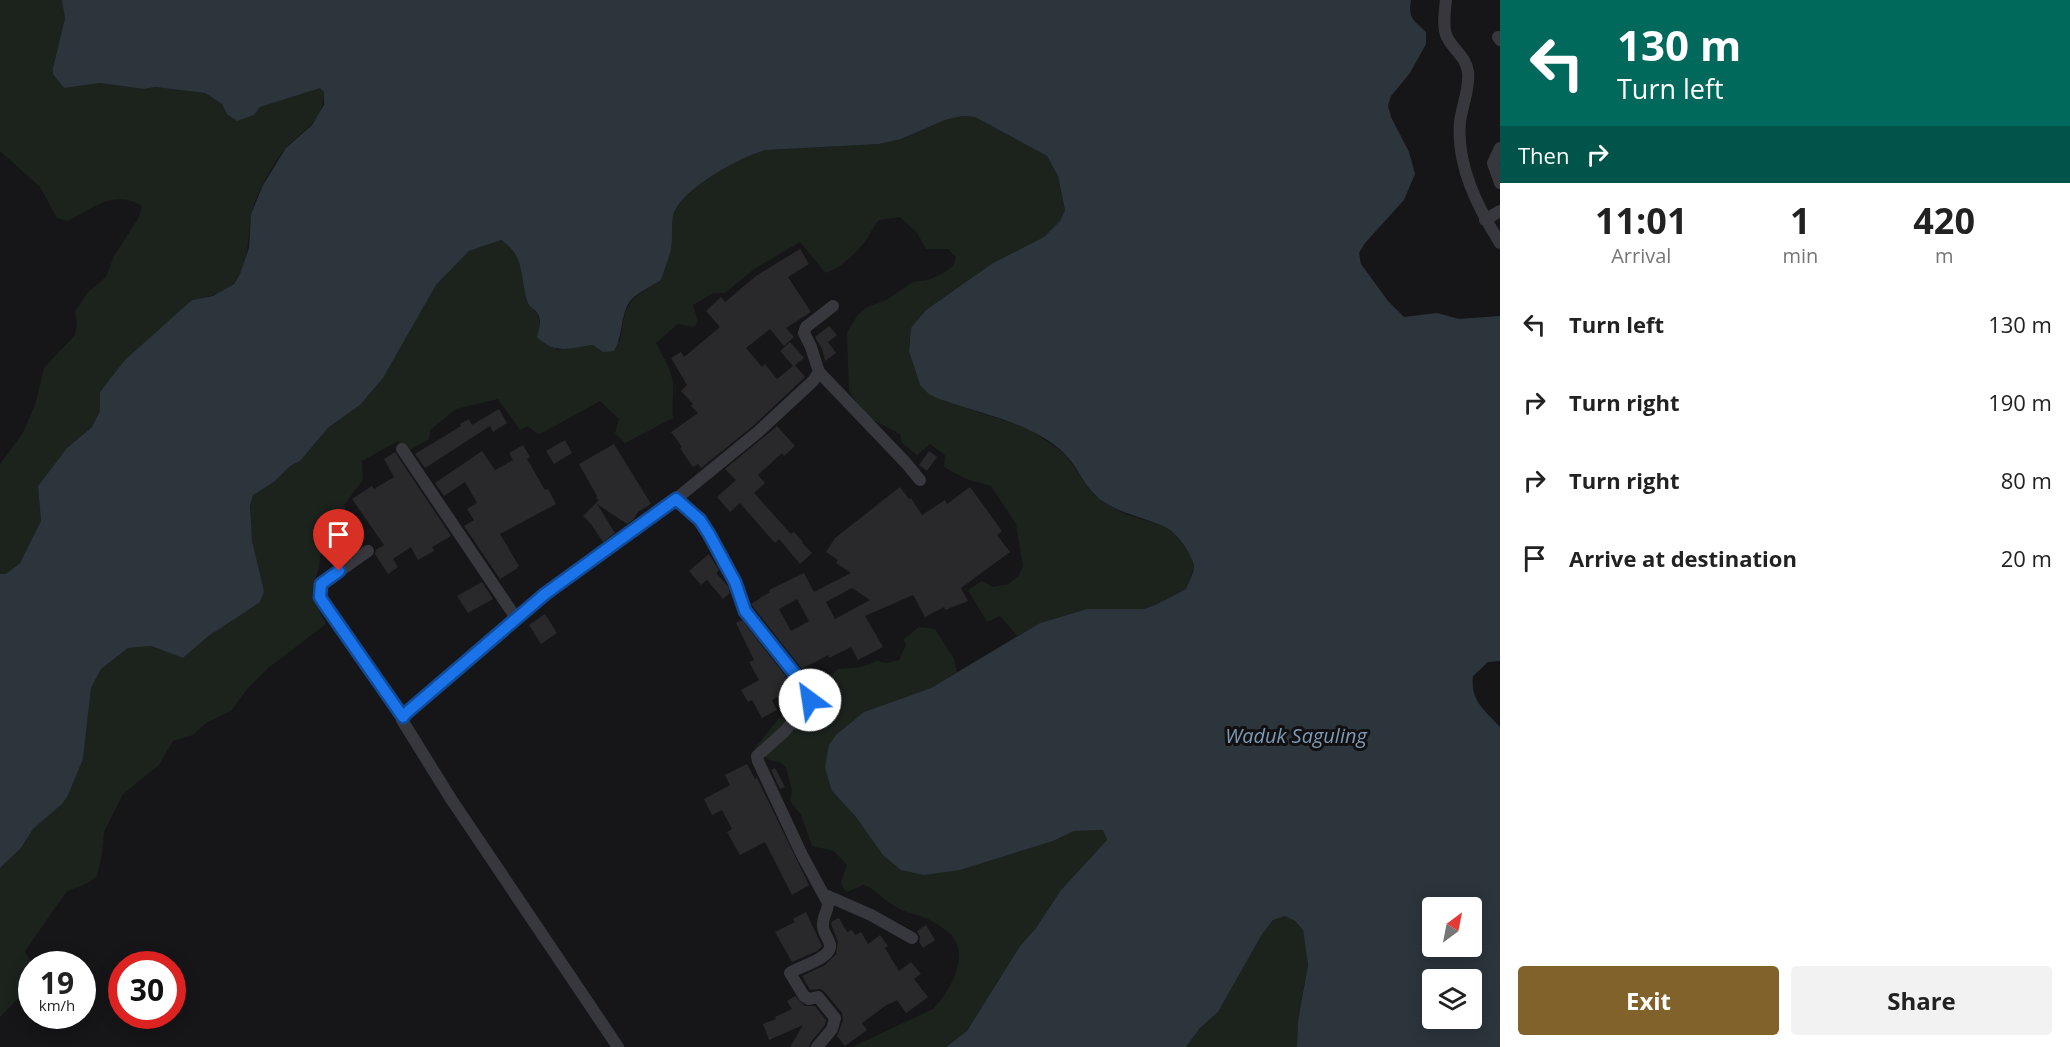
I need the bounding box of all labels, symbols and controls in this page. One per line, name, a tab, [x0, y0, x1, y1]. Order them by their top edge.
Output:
text: 130 m	[1617, 16, 1741, 73]
icon: left	[1518, 24, 1596, 102]
text: Turn left	[1617, 70, 1724, 107]
icon: right	[1581, 138, 1614, 171]
text: Then	[1518, 140, 1569, 170]
text: 11:01	[1595, 196, 1688, 245]
text: 1	[1790, 196, 1811, 245]
text: 420	[1913, 196, 1975, 245]
text: Arrival	[1611, 242, 1671, 269]
text: min	[1782, 242, 1818, 269]
text: m	[1935, 242, 1953, 269]
icon: left	[1518, 308, 1551, 341]
text: Turn left	[1569, 309, 1664, 339]
text: 130 m	[1988, 309, 2052, 339]
icon: right	[1518, 386, 1551, 419]
text: Turn right	[1569, 387, 1680, 417]
text: 190 m	[1988, 387, 2052, 417]
icon: right	[1518, 464, 1551, 497]
text: Turn right	[1569, 465, 1680, 495]
text: 80 m	[2001, 465, 2052, 495]
pin	[313, 509, 364, 571]
icon: arrive	[322, 518, 355, 551]
icon: arrive	[1518, 542, 1551, 575]
text: Arrive at destination	[1569, 543, 1797, 573]
text: 20 m	[2001, 543, 2052, 573]
position arrow	[778, 668, 842, 732]
water label: Waduk Saguling	[1225, 722, 1367, 749]
north arrow	[1422, 897, 1482, 957]
map controls	[1422, 897, 1482, 1029]
speed limit sign: 30	[108, 951, 186, 1029]
text: 19	[40, 962, 74, 1003]
button: Exit	[1518, 966, 1779, 1035]
button: Share	[1791, 966, 2052, 1035]
button: layers	[1422, 969, 1482, 1029]
text: km/h	[39, 995, 75, 1015]

